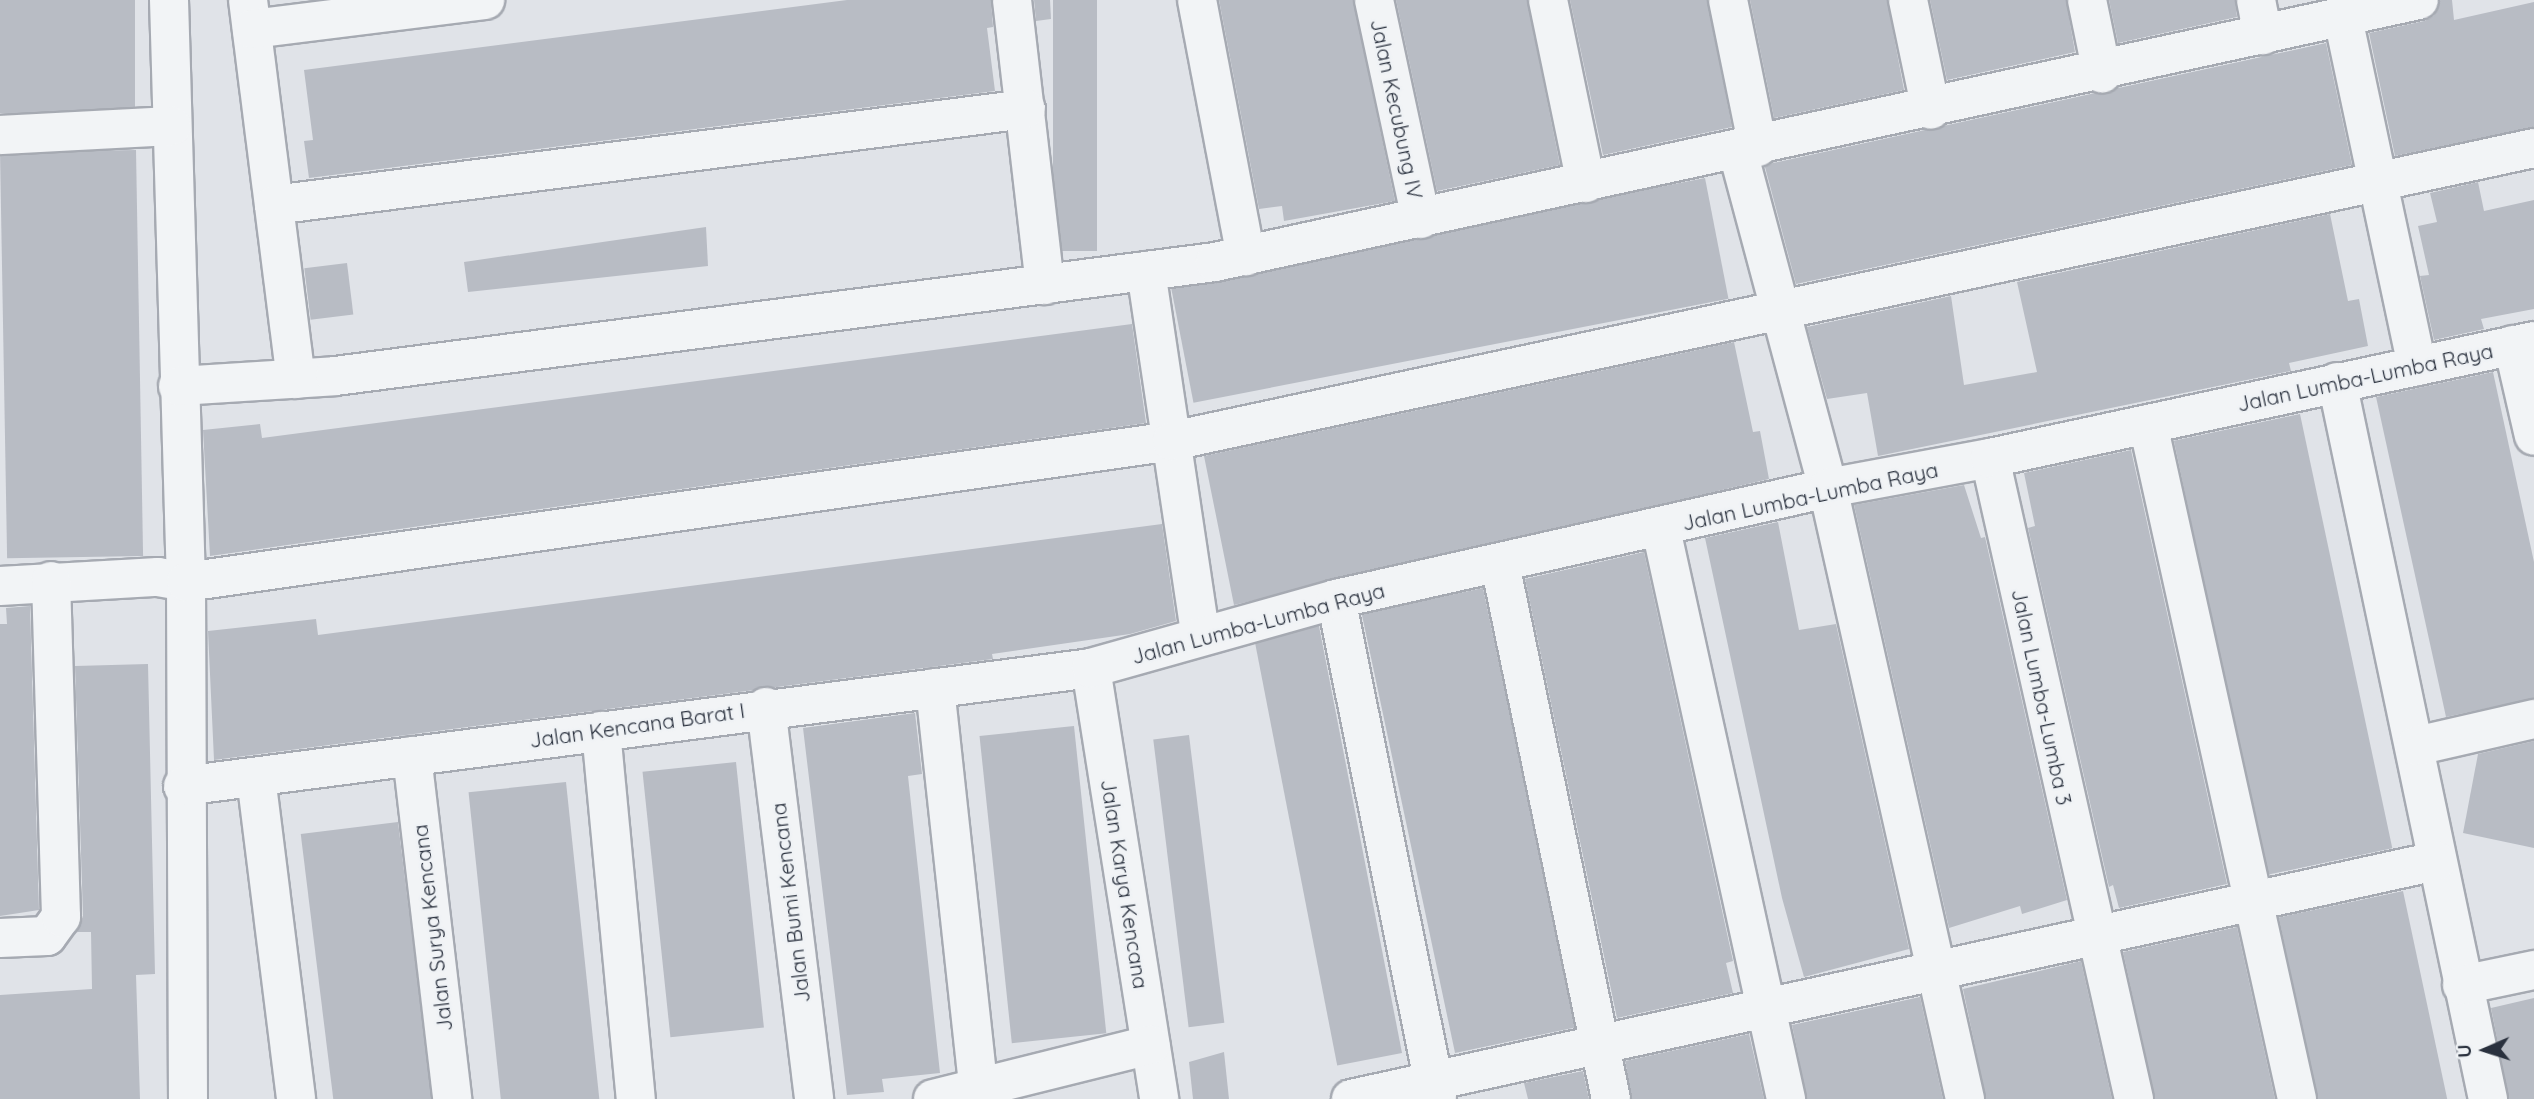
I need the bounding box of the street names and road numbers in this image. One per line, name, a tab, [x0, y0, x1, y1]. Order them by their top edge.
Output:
street label: Jalan Kecubung IV	[1366, 17, 1428, 201]
street label: Jalan Lumba-Lumba Raya	[2235, 338, 2495, 416]
street label: Jalan Lumba-Lumba Raya	[1680, 457, 1940, 535]
street label: Jalan Lumba-Lumba Raya	[1129, 577, 1387, 669]
street label: Jalan Lumba-Lumba 3	[2007, 587, 2077, 807]
street label: Jalan Kencana Barat I	[528, 697, 746, 753]
street label: Jalan Karya Kencana	[1096, 777, 1154, 991]
street label: Jalan Bumi Kencana	[765, 802, 815, 1004]
street label: Jalan Surya Kencana	[407, 823, 457, 1033]

